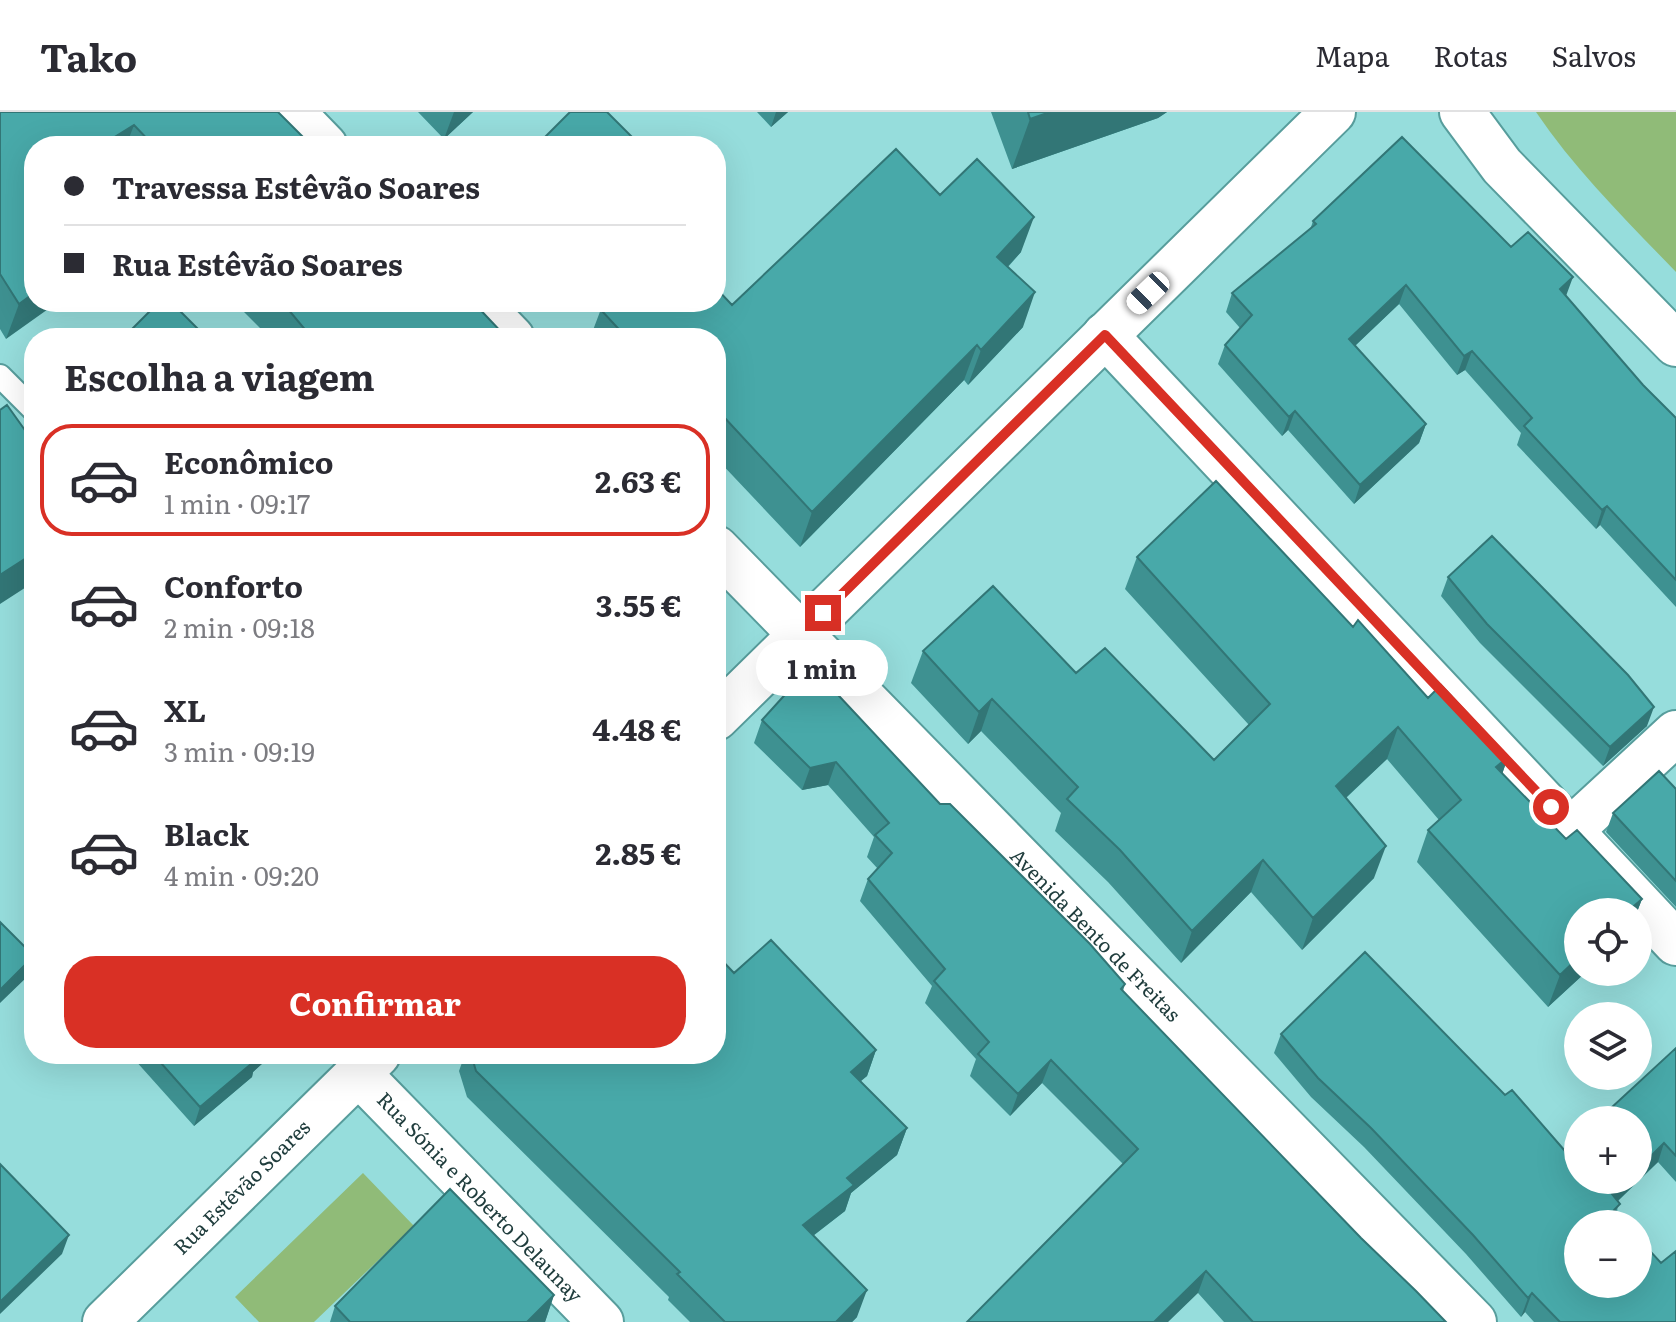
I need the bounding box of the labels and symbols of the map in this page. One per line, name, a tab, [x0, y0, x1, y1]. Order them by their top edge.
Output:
car	[1122, 268, 1174, 318]
route end	[805, 595, 841, 631]
callout: 1 min	[757, 641, 889, 697]
route start	[1533, 789, 1569, 825]
street label: Avenida Bento de Freitas	[1005, 840, 1189, 1027]
street label: Rua Sónia e Roberto Delaunay	[371, 1084, 591, 1308]
street label: Rua Estêvão Soares	[165, 1112, 316, 1260]

